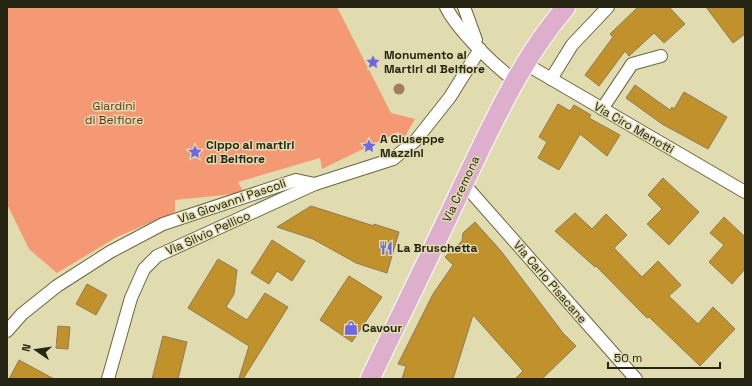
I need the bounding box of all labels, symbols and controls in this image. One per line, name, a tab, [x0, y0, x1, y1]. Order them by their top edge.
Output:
place label: Monumento ai Martiri di Belfiore	[384, 47, 485, 77]
place icon: Monumento ai Martiri di Belfiore	[365, 54, 381, 70]
park label: Giardini di Belfiore	[85, 98, 143, 128]
street label: Via Ciro Menotti	[591, 98, 677, 158]
place label: A Giuseppe Mazzini	[380, 131, 445, 161]
place label: Cippo ai martiri di Belfiore	[206, 137, 294, 167]
place icon: A Giuseppe Mazzini	[361, 138, 377, 154]
place icon: Cippo ai martiri di Belfiore	[187, 144, 203, 160]
street label: Via Cremona	[439, 153, 483, 225]
street label: Via Giovanni Pascoli	[176, 175, 288, 227]
street label: Via Silvio Pellico	[163, 207, 253, 259]
street label: Via Carlo Pisacane	[510, 237, 590, 327]
restaurant icon: La Bruschetta	[378, 240, 394, 256]
place label: La Bruschetta	[397, 240, 478, 256]
shop icon: Cavour	[343, 320, 359, 336]
place label: Cavour	[362, 320, 402, 336]
north arrow	[16, 330, 56, 370]
text: N	[19, 343, 34, 353]
scale bar	[608, 344, 720, 370]
text: 50 m	[614, 350, 642, 366]

